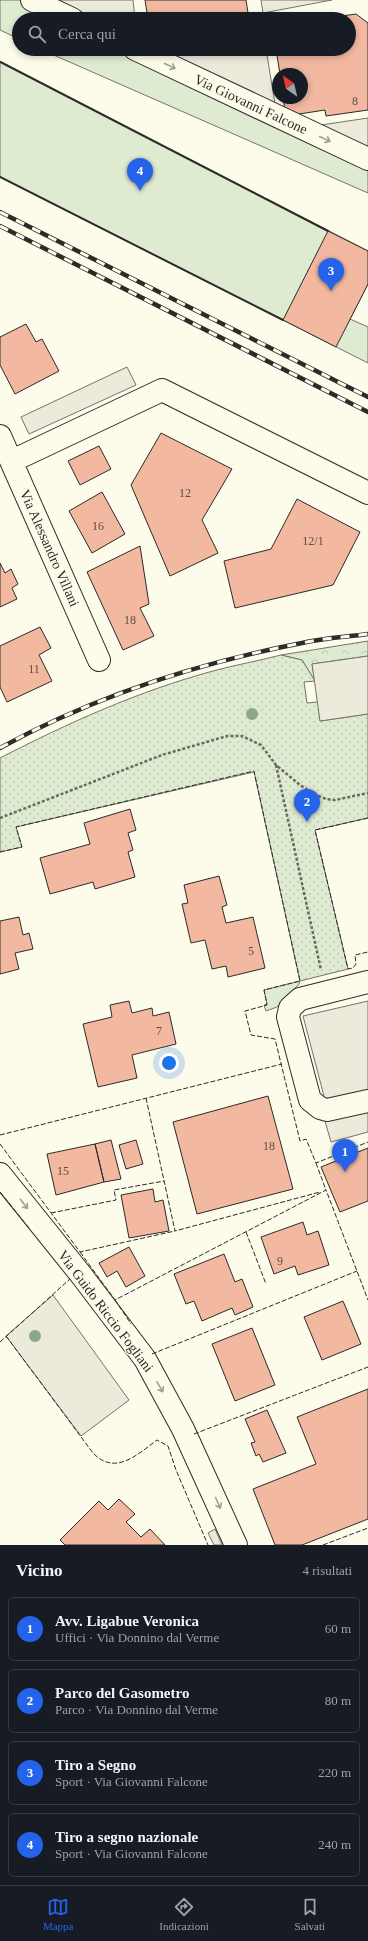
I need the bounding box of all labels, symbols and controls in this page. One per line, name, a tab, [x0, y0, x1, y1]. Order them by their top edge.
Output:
search box	[12, 12, 356, 56]
icon: search	[26, 23, 48, 45]
text: Cerca qui	[58, 26, 116, 42]
one-way arrow	[163, 63, 175, 70]
north arrow	[272, 68, 308, 104]
street label: Via Giovanni Falcone	[192, 72, 310, 137]
house number: 8	[352, 94, 358, 108]
one-way arrow	[319, 136, 331, 143]
pin: 4	[127, 158, 153, 191]
pin: 3	[318, 258, 344, 291]
house number: 12	[179, 486, 191, 500]
street label: Via Alessandro Villani	[17, 487, 82, 609]
house number: 16	[92, 519, 104, 533]
house number: 12/1	[302, 534, 324, 548]
house number: 18	[124, 613, 136, 627]
house number: 11	[28, 662, 40, 676]
pin: 2	[294, 789, 320, 822]
house number: 5	[248, 944, 254, 958]
house number: 7	[156, 1024, 162, 1038]
your location	[159, 1053, 179, 1073]
house number: 18	[263, 1139, 275, 1153]
pin: 1	[332, 1139, 358, 1172]
house number: 15	[57, 1164, 69, 1178]
one-way arrow	[20, 1199, 29, 1210]
street label: Via Guido Riccio Fogliani	[55, 1248, 156, 1375]
house number: 9	[277, 1254, 283, 1268]
one-way arrow	[157, 1381, 165, 1393]
one-way arrow	[214, 1497, 222, 1509]
text: Vicino	[16, 1561, 63, 1580]
text: 4 risultati	[303, 1563, 352, 1578]
text: Avv. Ligabue Veronica	[55, 1613, 199, 1629]
text: 1	[27, 1621, 33, 1636]
text: 60 m	[325, 1621, 351, 1636]
text: Uffici · Via Donnino dal Verme	[55, 1630, 219, 1645]
text: Parco del Gasometro	[55, 1685, 189, 1701]
text: 2	[27, 1693, 33, 1708]
text: 80 m	[325, 1693, 351, 1708]
text: Parco · Via Donnino dal Verme	[55, 1702, 218, 1717]
text: Tiro a Segno	[55, 1757, 136, 1773]
text: 3	[27, 1765, 33, 1780]
text: 220 m	[318, 1765, 351, 1780]
text: Sport · Via Giovanni Falcone	[55, 1774, 208, 1789]
text: Tiro a segno nazionale	[55, 1829, 198, 1845]
text: 4	[27, 1837, 33, 1852]
text: 240 m	[318, 1837, 351, 1852]
text: Sport · Via Giovanni Falcone	[55, 1846, 208, 1861]
tab: Mappa	[43, 1896, 73, 1932]
tab: Indicazioni	[159, 1896, 209, 1932]
tab: Salvati	[295, 1896, 325, 1932]

